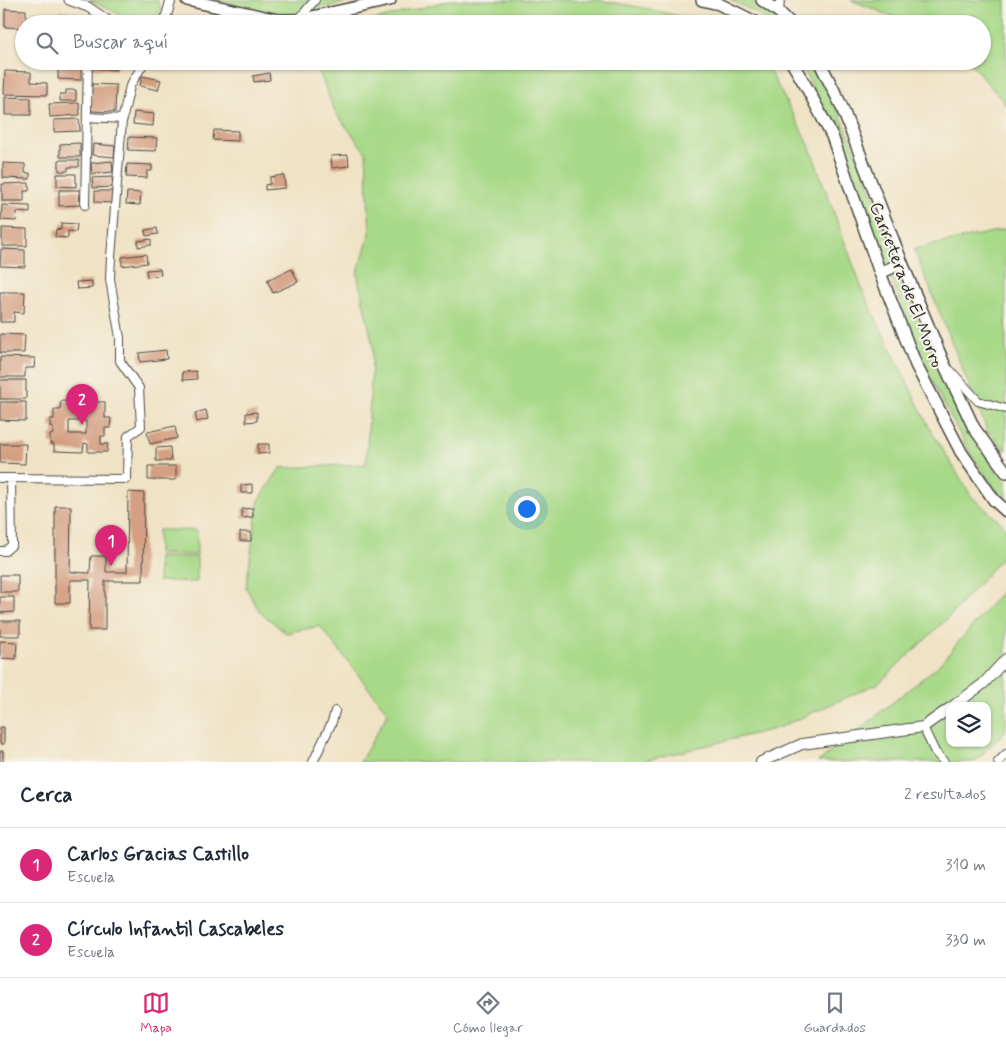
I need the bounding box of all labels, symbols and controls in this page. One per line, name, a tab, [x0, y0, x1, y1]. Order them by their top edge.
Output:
search box	[15, 15, 991, 70]
icon: search	[33, 29, 61, 57]
text: Buscar aquí	[73, 30, 168, 55]
street label: Carretera de El Morro	[863, 199, 949, 371]
pin: 2	[66, 384, 98, 425]
your location	[514, 496, 540, 522]
pin: 1	[95, 525, 127, 566]
map controls	[946, 702, 991, 747]
button: layers	[946, 702, 991, 747]
text: Cerca	[20, 781, 73, 809]
text: 2 resultados	[904, 784, 986, 805]
text: Carlos Gracias Castillo	[67, 842, 249, 867]
text: 1	[32, 855, 40, 876]
text: 310 m	[945, 855, 986, 876]
text: Escuela	[67, 867, 115, 888]
text: Círculo Infantil Cascabeles	[67, 917, 284, 942]
text: 2	[32, 930, 40, 951]
text: 330 m	[945, 930, 986, 951]
text: Escuela	[67, 942, 115, 963]
tab: Mapa	[140, 989, 172, 1037]
tab: Cómo llegar	[453, 989, 523, 1037]
tab: Guardados	[803, 989, 866, 1037]

